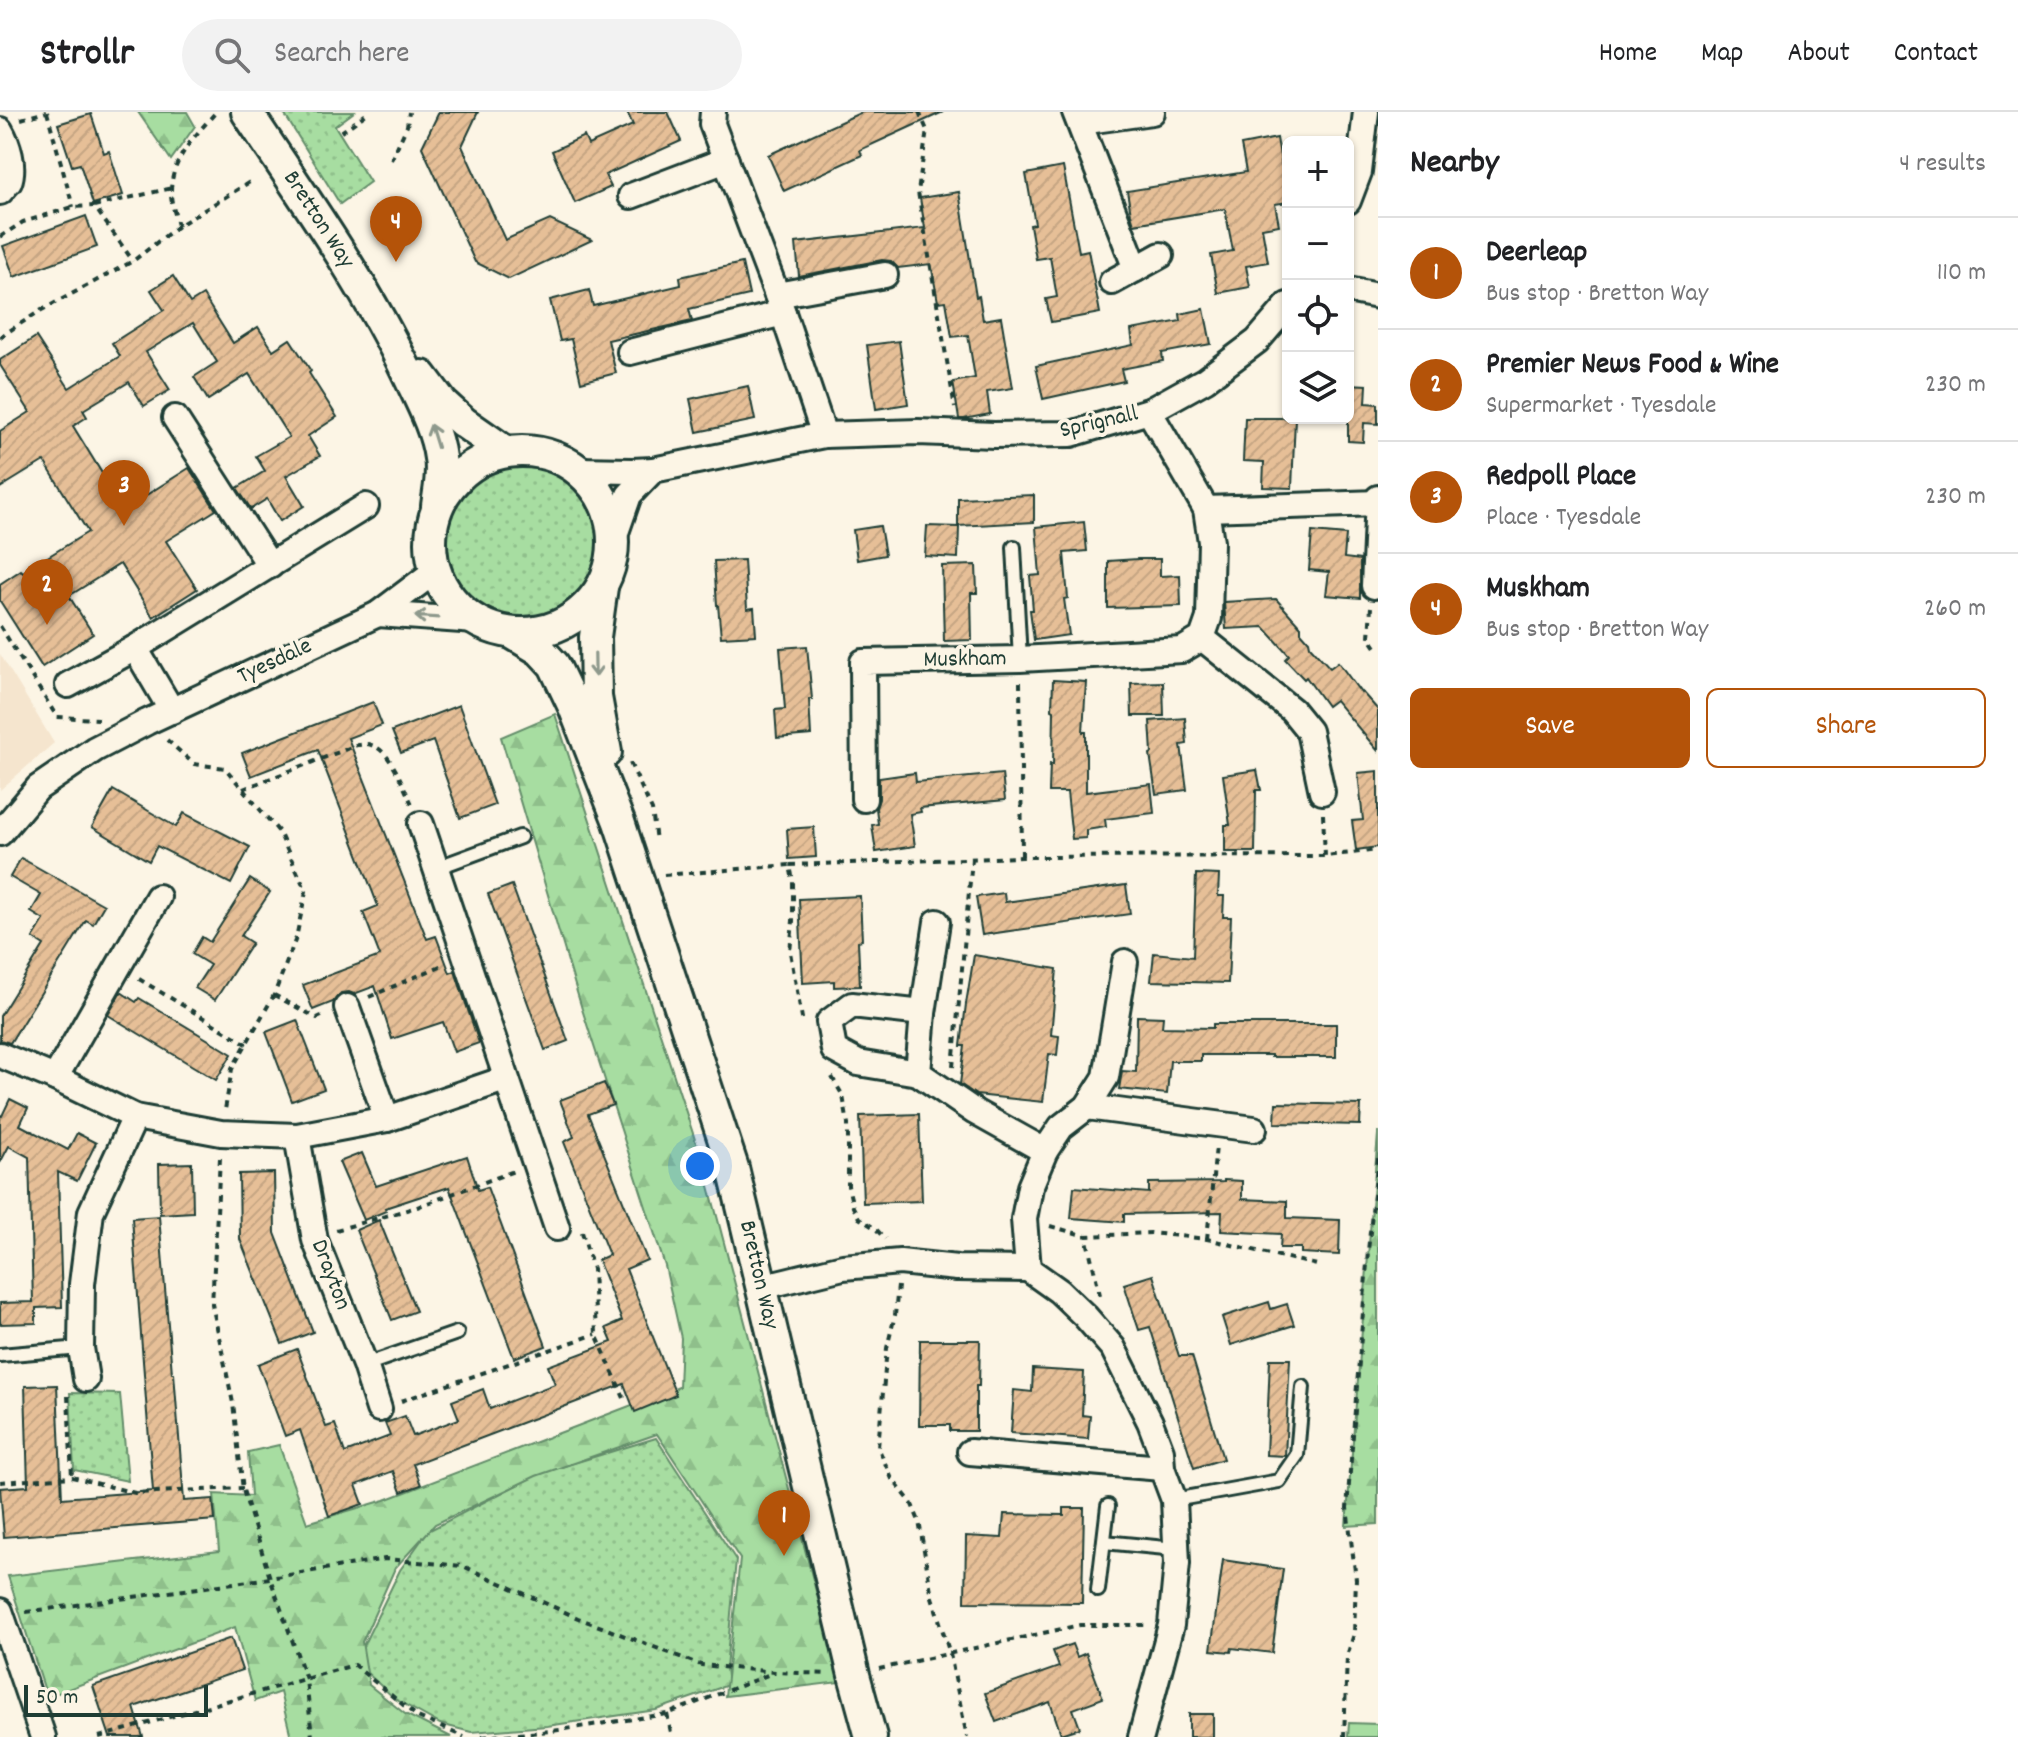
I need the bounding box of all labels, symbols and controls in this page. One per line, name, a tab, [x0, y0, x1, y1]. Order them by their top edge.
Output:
search box	[182, 19, 742, 91]
text: Strollr	[40, 28, 134, 83]
icon: search	[210, 33, 254, 77]
text: Search here	[274, 34, 410, 77]
text: Home	[1599, 35, 1657, 75]
text: Map	[1701, 35, 1743, 75]
text: About	[1787, 35, 1850, 75]
text: Contact	[1894, 35, 1978, 75]
map controls	[1282, 136, 1354, 424]
button: +	[1282, 136, 1354, 208]
text: Nearby	[1410, 140, 1499, 189]
text: 4 results	[1899, 146, 1986, 183]
street label: Bretton Way	[274, 164, 363, 277]
pin: 4	[370, 196, 422, 262]
button: −	[1282, 208, 1354, 280]
text: Deerleap	[1486, 233, 1587, 276]
text: 1	[1433, 255, 1439, 292]
text: 110 m	[1937, 255, 1986, 292]
text: Bus stop · Bretton Way	[1486, 276, 1708, 313]
button: locate	[1282, 280, 1354, 352]
text: Premier News Food & Wine	[1486, 345, 1779, 388]
button: layers	[1282, 352, 1354, 424]
text: 2	[1430, 367, 1442, 404]
text: 230 m	[1925, 367, 1986, 404]
text: Supermarket · Tyesdale	[1486, 388, 1716, 425]
street label: Sprignall	[1057, 397, 1142, 448]
one-way arrow	[426, 423, 441, 449]
text: Redpoll Place	[1486, 457, 1636, 500]
pin: 3	[98, 460, 150, 526]
text: 3	[1430, 479, 1442, 516]
text: 230 m	[1925, 479, 1986, 516]
text: Place · Tyesdale	[1486, 500, 1641, 537]
pin: 2	[21, 559, 73, 625]
text: Muskham	[1486, 569, 1590, 612]
text: 4	[1431, 591, 1441, 628]
text: 260 m	[1924, 591, 1986, 628]
one-way arrow	[414, 609, 441, 624]
text: Bus stop · Bretton Way	[1486, 612, 1708, 649]
street label: Tyesdale	[232, 630, 318, 694]
street label: Muskham	[923, 642, 1007, 678]
one-way arrow	[588, 651, 603, 678]
button: Save	[1410, 688, 1690, 768]
button: Share	[1706, 688, 1986, 768]
your location	[680, 1146, 720, 1186]
street label: Bretton Way	[729, 1217, 787, 1334]
street label: Drayton	[301, 1235, 359, 1315]
pin: 1	[758, 1490, 810, 1556]
scale bar	[24, 1681, 208, 1717]
text: 50 m	[36, 1683, 78, 1714]

